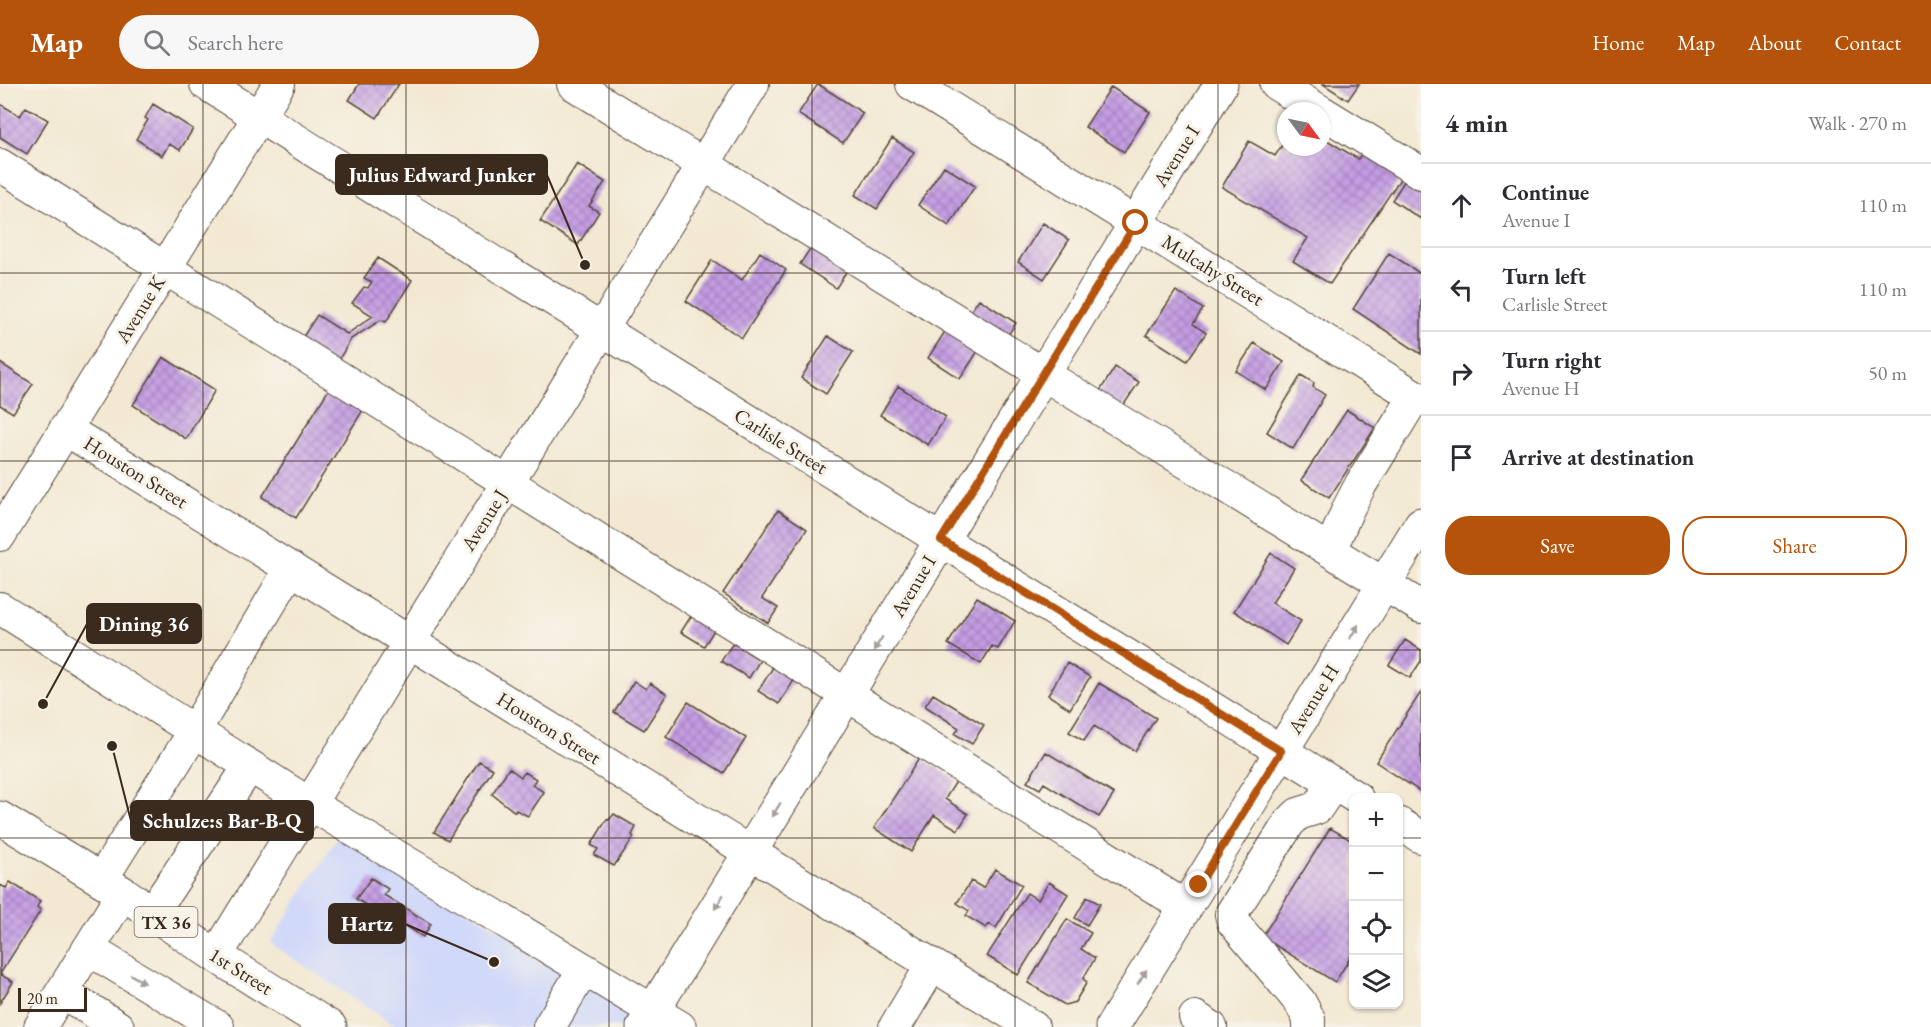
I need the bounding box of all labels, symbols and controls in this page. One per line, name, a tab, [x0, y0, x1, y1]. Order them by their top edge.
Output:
search box	[119, 15, 539, 69]
text: Map	[30, 24, 83, 60]
icon: search	[140, 26, 173, 59]
text: Search here	[188, 28, 283, 57]
text: Home	[1592, 29, 1644, 56]
text: Map	[1677, 29, 1715, 56]
text: About	[1748, 29, 1801, 56]
text: Contact	[1834, 29, 1901, 56]
north arrow	[1277, 102, 1331, 156]
text: 4 min	[1445, 106, 1508, 140]
text: Walk · 270 m	[1808, 110, 1907, 136]
street label: Avenue I	[1146, 120, 1205, 193]
callout: Julius Edward Junker	[336, 155, 547, 194]
text: Julius Edward Junker	[346, 161, 536, 188]
text: Continue	[1502, 178, 1589, 207]
icon: ahead	[1445, 189, 1478, 222]
text: 110 m	[1859, 192, 1907, 218]
text: Avenue I	[1502, 207, 1570, 233]
route start	[1122, 209, 1148, 235]
street label: Mulcahy Street	[1157, 228, 1269, 312]
text: Turn left	[1502, 262, 1586, 291]
street label: Avenue K	[109, 270, 171, 349]
icon: left	[1445, 273, 1478, 306]
text: 110 m	[1859, 276, 1907, 302]
text: Carlisle Street	[1502, 291, 1608, 317]
text: Turn right	[1502, 346, 1601, 375]
icon: right	[1445, 357, 1478, 390]
text: 50 m	[1868, 360, 1907, 386]
text: Avenue H	[1502, 375, 1580, 401]
street label: Carlisle Street	[729, 402, 833, 480]
street label: Houston Street	[79, 430, 193, 515]
icon: arrive	[1445, 441, 1478, 474]
text: Arrive at destination	[1502, 443, 1694, 472]
street label: Avenue J	[454, 484, 513, 557]
button: Save	[1445, 516, 1670, 575]
button: Share	[1682, 516, 1907, 575]
street label: Avenue I	[884, 550, 942, 623]
callout: Dining 36	[87, 604, 201, 643]
text: Dining 36	[99, 610, 189, 637]
one-way arrow	[1349, 624, 1360, 640]
one-way arrow	[872, 636, 883, 652]
street label: Avenue H	[1281, 659, 1345, 740]
street label: Houston Street	[492, 686, 606, 771]
map controls	[1349, 793, 1403, 1009]
button: +	[1349, 793, 1403, 847]
callout: Schulze:s Bar-B-Q	[131, 801, 313, 840]
one-way arrow	[770, 802, 781, 818]
text: Schulze:s Bar-B-Q	[143, 807, 304, 834]
button: −	[1349, 847, 1403, 901]
route end	[1185, 871, 1211, 897]
one-way arrow	[714, 894, 725, 910]
button: locate	[1349, 901, 1403, 955]
callout: Hartz	[329, 904, 405, 943]
road number: TX 36	[134, 907, 198, 937]
text: Hartz	[341, 910, 393, 937]
street label: 1st Street	[204, 941, 278, 1001]
button: layers	[1349, 955, 1403, 1009]
one-way arrow	[1137, 969, 1148, 985]
one-way arrow	[130, 974, 147, 984]
scale bar	[18, 985, 87, 1012]
text: 20 m	[27, 988, 58, 1009]

